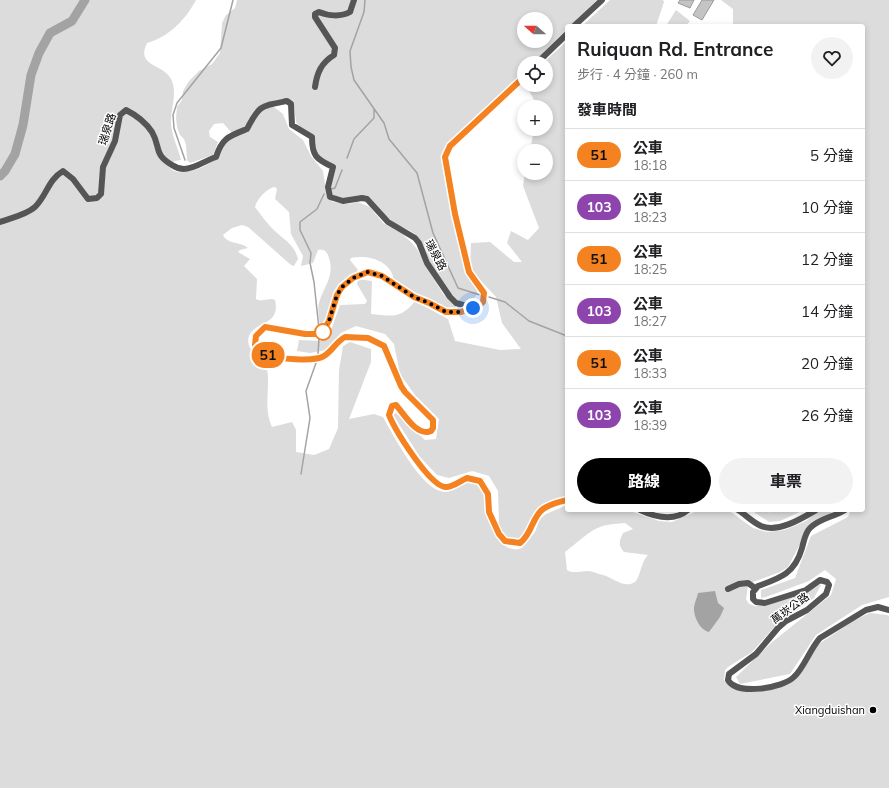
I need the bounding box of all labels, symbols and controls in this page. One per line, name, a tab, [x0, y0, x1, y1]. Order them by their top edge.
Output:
north arrow	[517, 12, 553, 48]
map controls	[517, 12, 553, 180]
text: Ruiquan Rd. Entrance	[577, 37, 773, 61]
button: heart	[811, 37, 853, 79]
button: locate	[517, 56, 553, 92]
text: 步行 · 4 分鐘 · 260 m	[577, 66, 698, 82]
button: +	[517, 100, 553, 136]
text: 發車時間	[577, 100, 637, 119]
street label: 瑞泉路	[95, 111, 119, 147]
text: 公車	[633, 138, 663, 157]
button: −	[517, 144, 553, 180]
text: 51	[591, 146, 607, 164]
text: 5 分鐘	[810, 146, 853, 165]
text: 18:18	[633, 157, 667, 173]
text: 公車	[633, 190, 663, 209]
text: 103	[586, 198, 612, 216]
text: 10 分鐘	[801, 198, 853, 217]
text: 18:23	[633, 209, 667, 225]
street label: 瑞泉路	[422, 237, 450, 273]
text: 公車	[633, 242, 663, 261]
text: 51	[591, 250, 607, 268]
text: 12 分鐘	[801, 250, 853, 269]
text: 18:25	[633, 261, 667, 277]
text: 公車	[633, 294, 663, 313]
your location	[463, 298, 483, 318]
text: 103	[586, 302, 612, 320]
text: 14 分鐘	[801, 302, 853, 321]
text: 18:27	[633, 313, 667, 329]
unlabelled marker	[314, 323, 332, 341]
line badge: 51	[250, 342, 286, 368]
text: 51	[260, 346, 276, 364]
text: 公車	[633, 346, 663, 365]
text: 51	[591, 354, 607, 372]
text: 20 分鐘	[801, 354, 853, 373]
text: 18:33	[633, 365, 667, 381]
text: 公車	[633, 398, 663, 417]
text: 103	[586, 406, 612, 424]
text: 26 分鐘	[801, 406, 853, 425]
text: 18:39	[633, 417, 667, 433]
button: 路線	[577, 458, 711, 504]
button: 車票	[719, 458, 853, 504]
street label: 萬崁公路	[768, 589, 812, 627]
place label: Xiangduishan	[795, 703, 865, 717]
marker: Xiangduishan	[868, 705, 878, 715]

